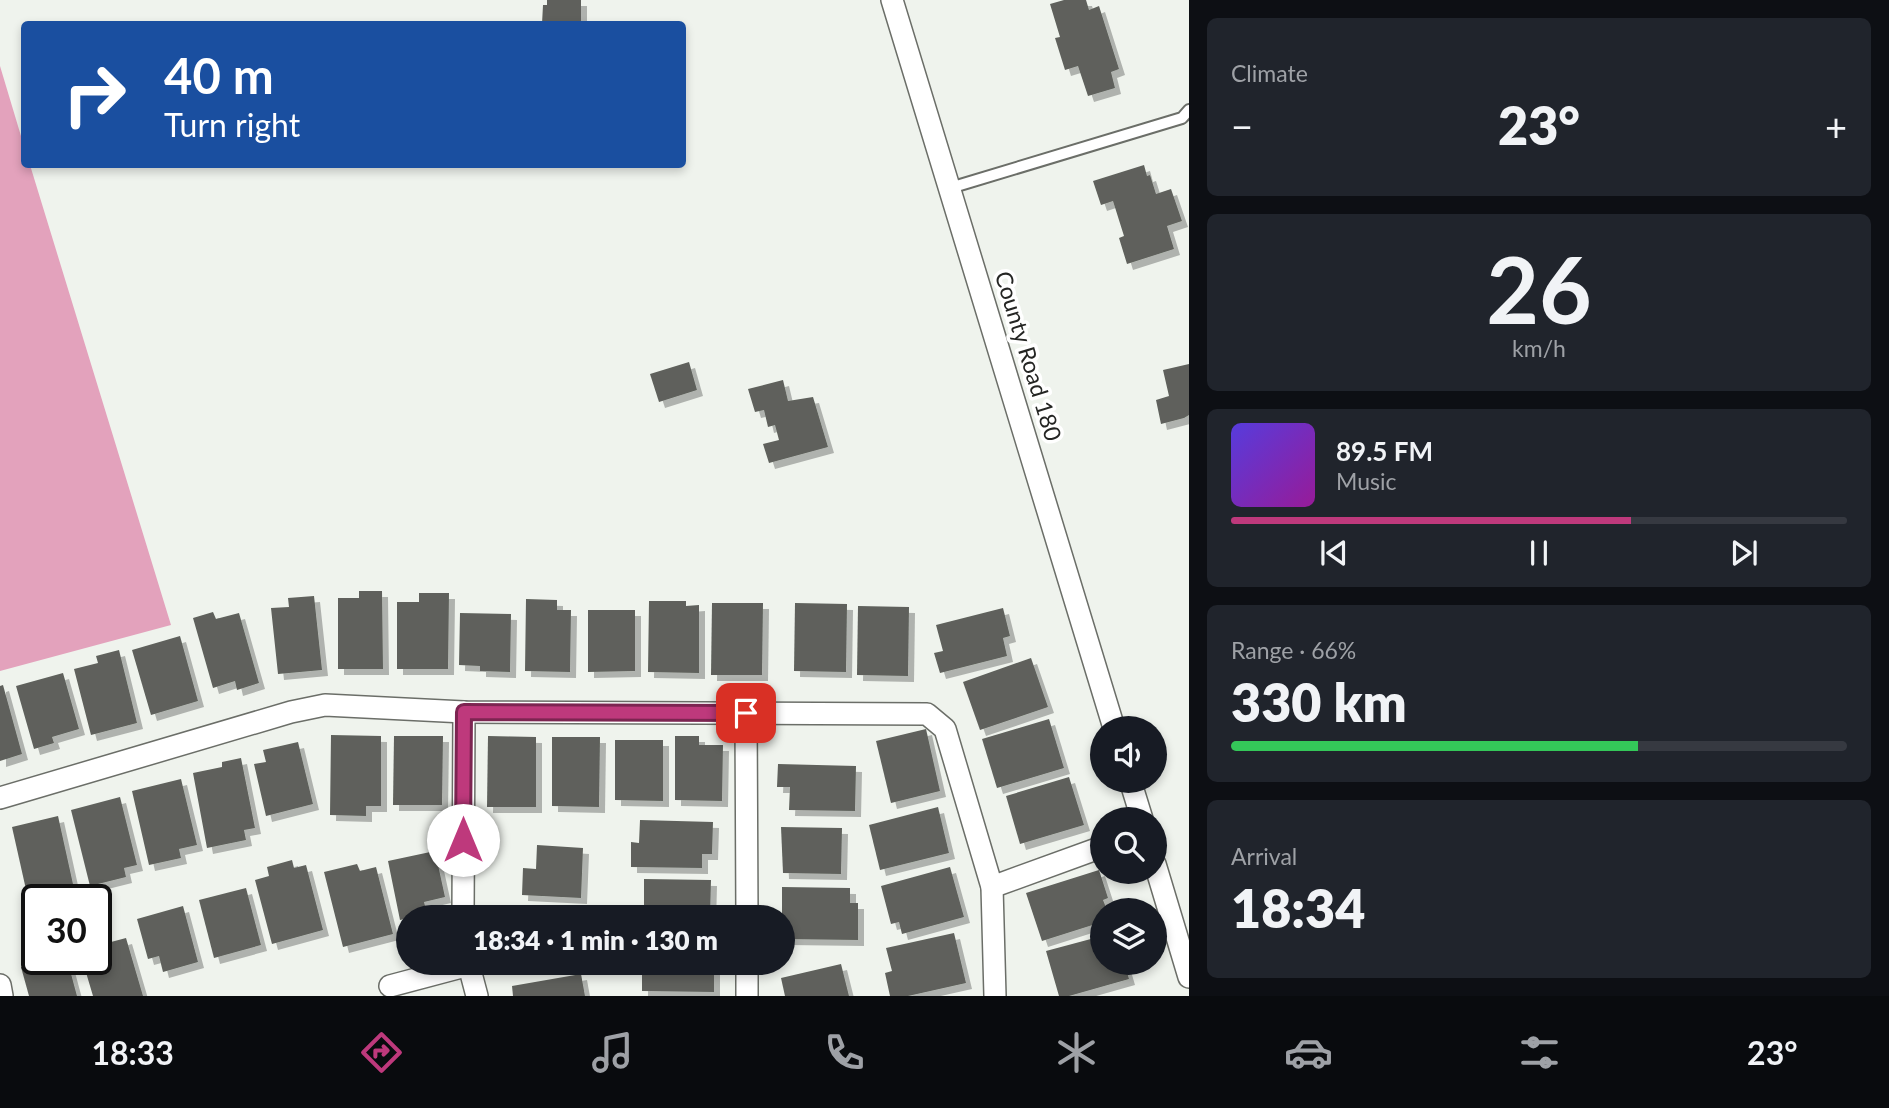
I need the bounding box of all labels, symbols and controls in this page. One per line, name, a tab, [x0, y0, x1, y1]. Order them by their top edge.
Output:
text: 40 m	[164, 46, 274, 104]
icon: right	[49, 49, 140, 140]
text: Climate	[1231, 59, 1308, 87]
text: 23°	[1498, 94, 1580, 156]
text: −	[1231, 103, 1253, 149]
text: +	[1825, 103, 1847, 149]
text: Turn right	[164, 105, 300, 144]
text: 26	[1486, 234, 1592, 343]
street label: County Road 180	[990, 267, 1068, 444]
text: km/h	[1512, 334, 1566, 362]
text: 89.5 FM	[1336, 435, 1433, 467]
text: Music	[1336, 467, 1396, 495]
icon: previous	[1315, 534, 1353, 572]
icon: pause	[1520, 534, 1558, 572]
icon: next	[1725, 534, 1763, 572]
text: Range · 66%	[1231, 636, 1356, 664]
text: 330 km	[1231, 671, 1407, 733]
pin	[716, 683, 776, 743]
icon: arrive	[727, 694, 765, 732]
map controls	[1090, 716, 1167, 975]
button: sound	[1090, 716, 1167, 793]
position arrow	[426, 803, 500, 877]
button: search	[1090, 807, 1167, 884]
text: Arrival	[1231, 842, 1297, 870]
text: 18:34	[1231, 877, 1365, 939]
speed limit sign: 30	[21, 884, 112, 975]
button: layers	[1090, 898, 1167, 975]
text: 18:34 · 1 min · 130 m	[473, 924, 718, 956]
icon: directions	[357, 1028, 406, 1077]
icon: music	[588, 1028, 637, 1077]
icon: phone	[820, 1028, 869, 1077]
icon: climate	[1052, 1028, 1101, 1077]
icon: car	[1284, 1028, 1333, 1077]
icon: filters	[1515, 1028, 1564, 1077]
text: 18:33	[91, 1033, 174, 1072]
text: 23°	[1747, 1033, 1798, 1072]

